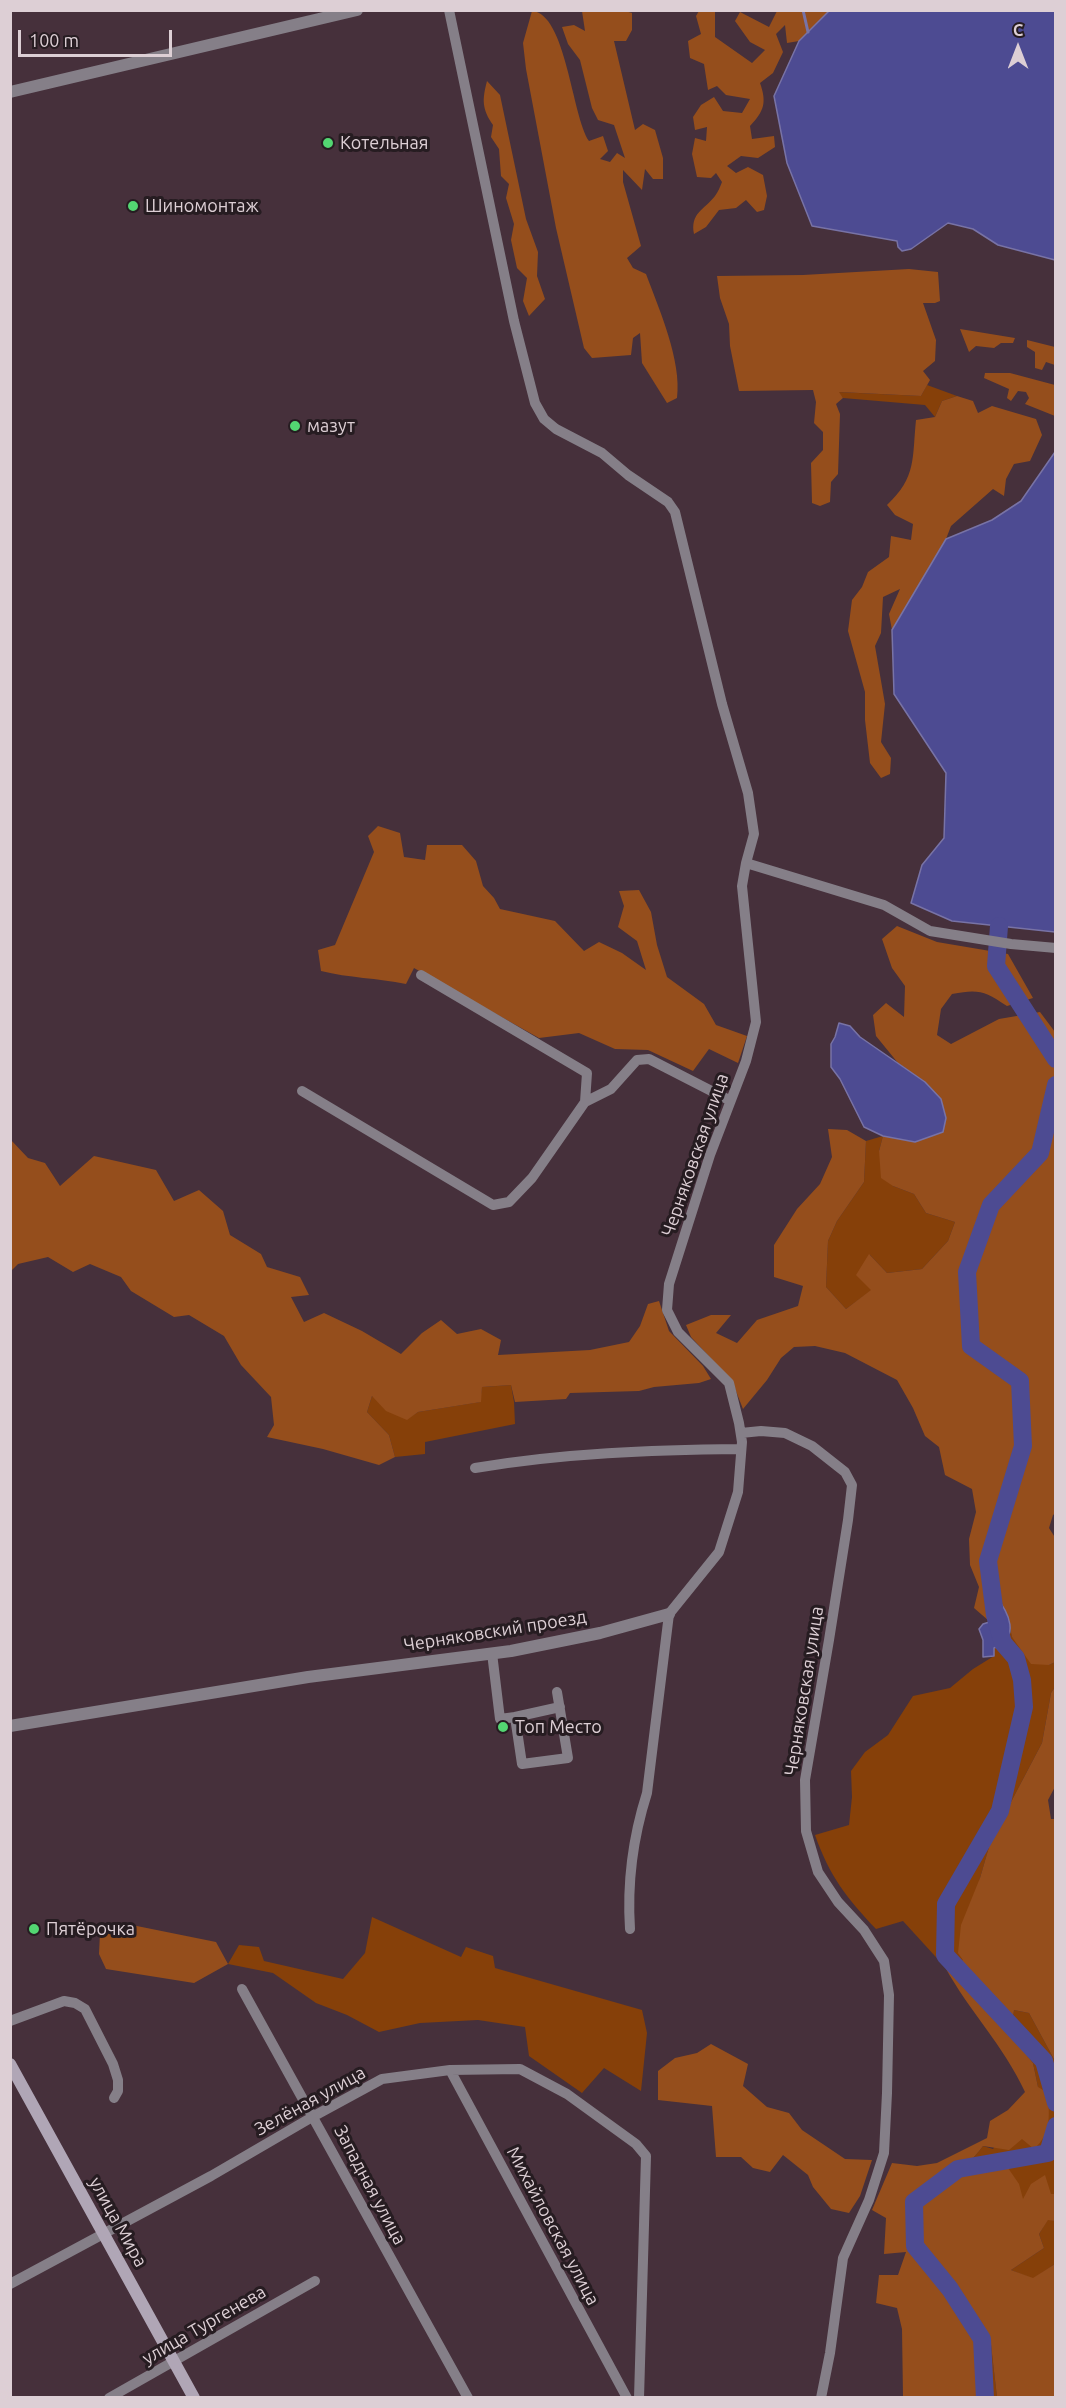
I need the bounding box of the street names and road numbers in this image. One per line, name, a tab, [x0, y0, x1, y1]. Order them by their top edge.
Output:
street label: Черняковская улица	[657, 1071, 733, 1239]
street label: Черняковская улица	[780, 1605, 828, 1777]
street label: Черняковский проезд	[402, 1606, 588, 1656]
street label: Зелёная улица	[251, 2062, 369, 2140]
street label: Западная улица	[329, 2122, 411, 2248]
street label: Михайловская улица	[502, 2143, 604, 2309]
street label: улица Мира	[84, 2173, 152, 2271]
street label: улица Тургенева	[138, 2281, 270, 2369]

